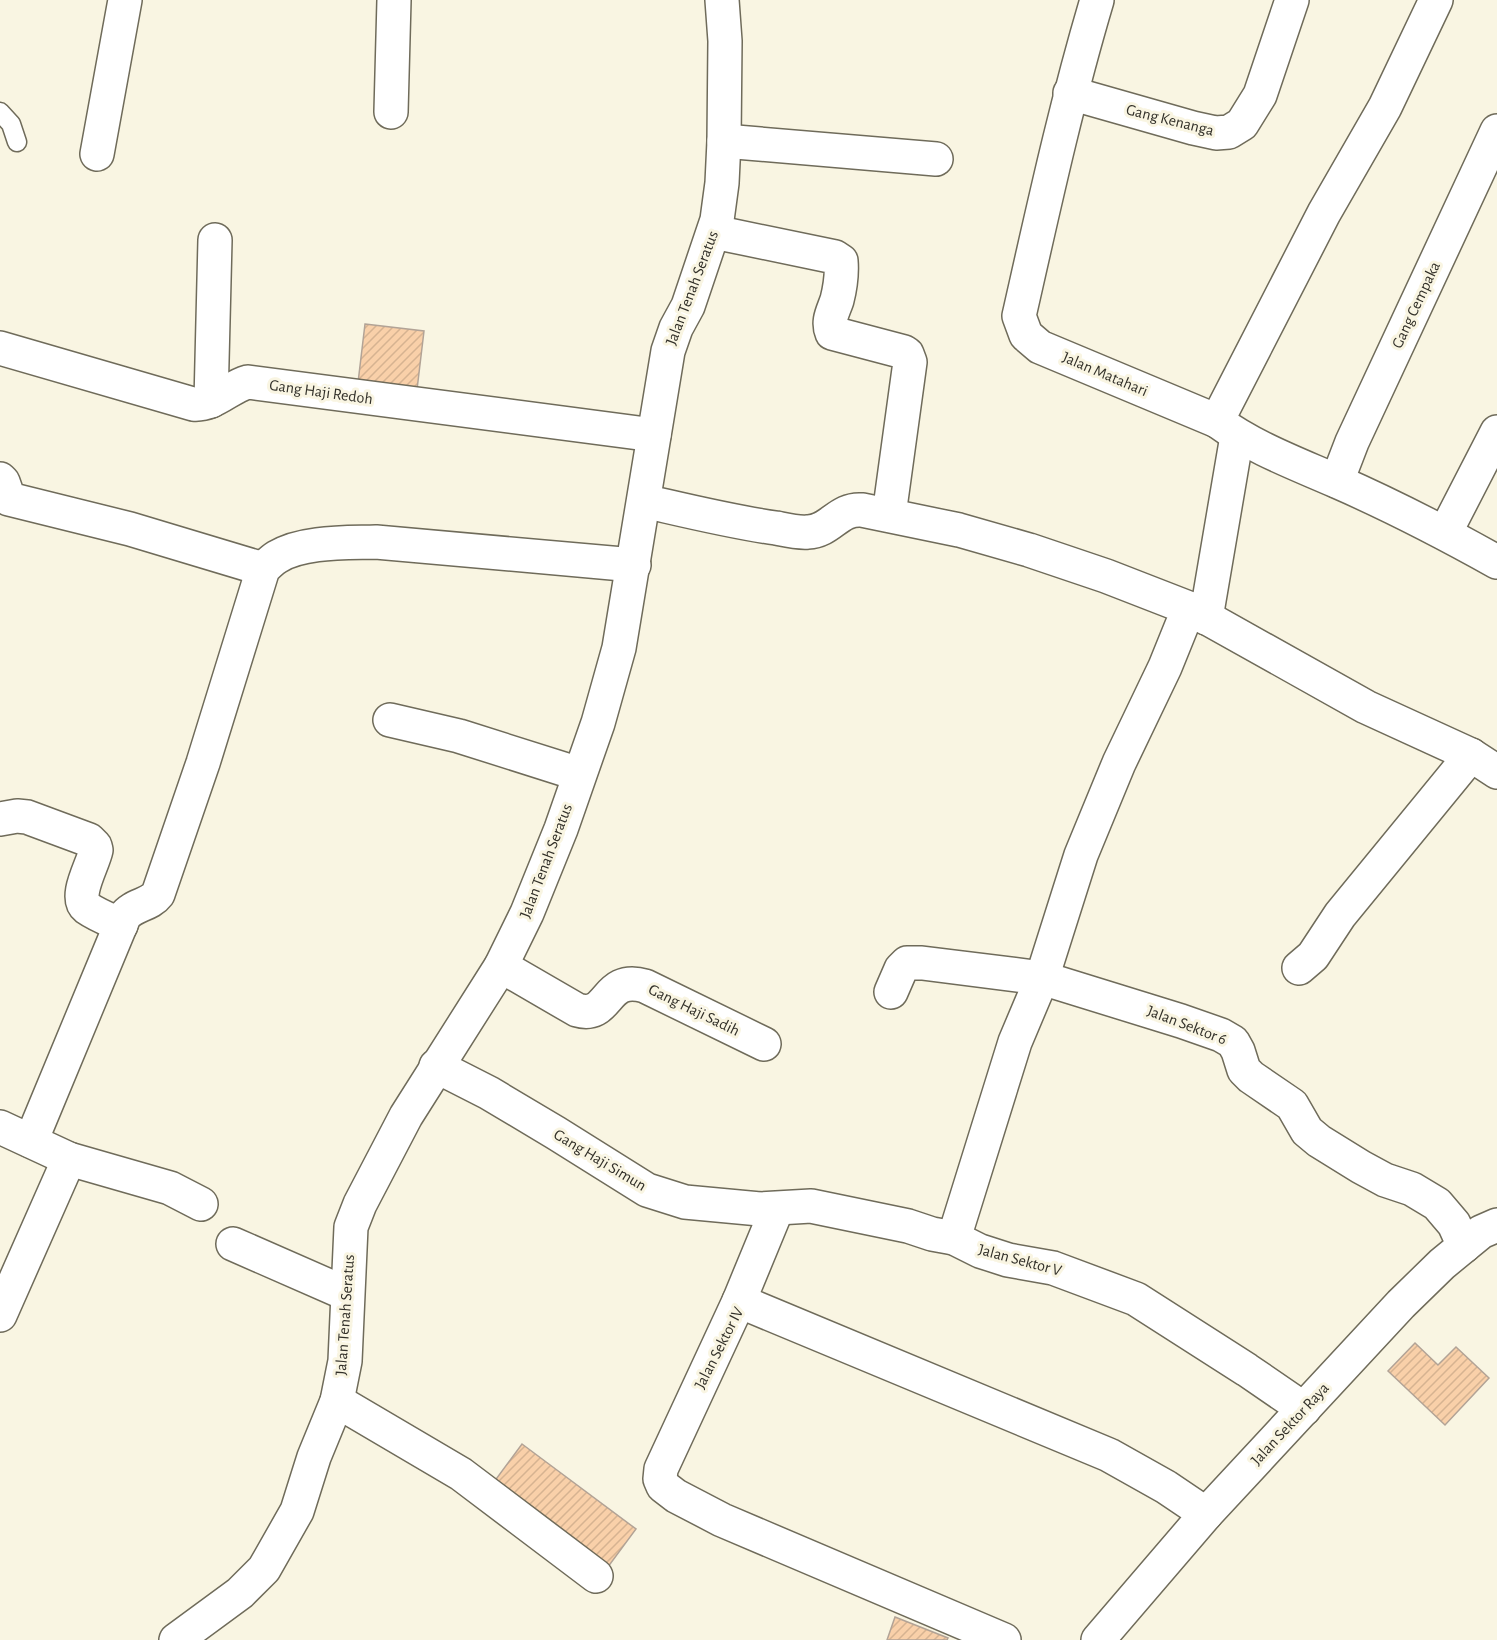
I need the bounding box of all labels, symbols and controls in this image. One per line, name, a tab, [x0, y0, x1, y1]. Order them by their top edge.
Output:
street label: Gang Kenanga	[1124, 101, 1216, 139]
street label: Jalan Tenah Seratus	[663, 229, 721, 347]
street label: Gang Cempaka	[1389, 259, 1443, 351]
street label: Jalan Matahari	[1060, 349, 1150, 399]
street label: Gang Haji Redoh	[268, 377, 374, 408]
street label: Jalan Tenah Seratus	[517, 802, 575, 920]
street label: Gang Haji Sadih	[645, 981, 742, 1040]
street label: Jalan Sektor 6	[1145, 1002, 1229, 1048]
street label: Gang Haji Simun	[551, 1126, 649, 1195]
street label: Jalan Sektor V	[977, 1241, 1063, 1279]
street label: Jalan Tenah Seratus	[333, 1254, 357, 1376]
street label: Jalan Sektor IV	[692, 1305, 746, 1391]
street label: Jalan Sektor Raya	[1248, 1380, 1333, 1469]

